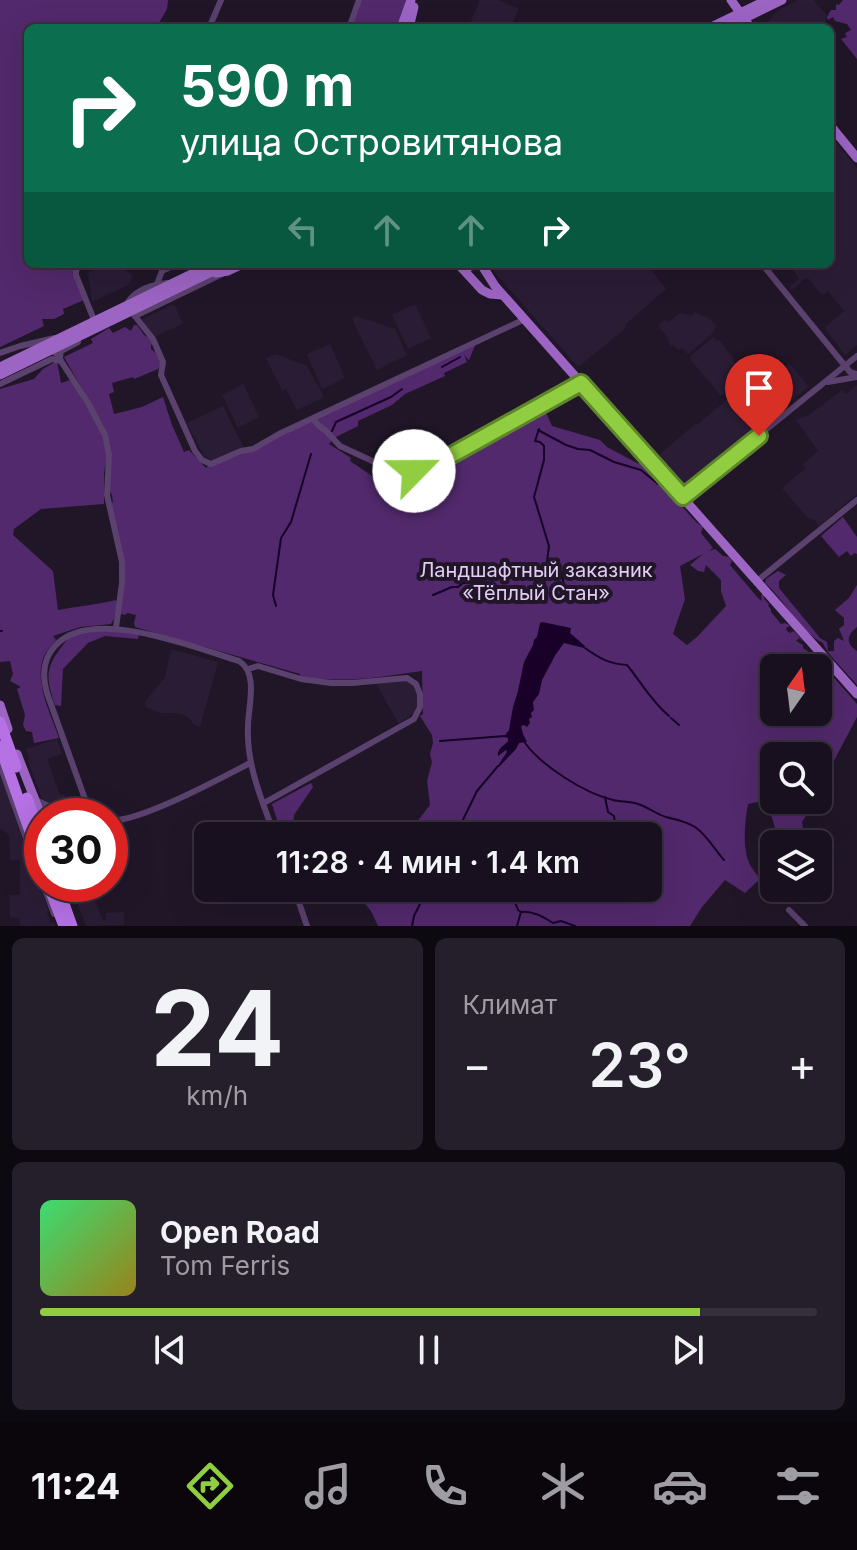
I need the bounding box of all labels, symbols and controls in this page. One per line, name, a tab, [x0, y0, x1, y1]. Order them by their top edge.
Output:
text: 590 m	[180, 52, 354, 120]
icon: right	[48, 56, 152, 160]
text: улица Островитянова	[180, 120, 563, 164]
icon: left	[281, 208, 325, 252]
icon: ahead	[365, 208, 409, 252]
icon: ahead	[449, 208, 493, 252]
icon: right	[533, 208, 577, 252]
pin	[725, 354, 793, 436]
icon: arrive	[737, 366, 781, 410]
position arrow	[372, 429, 456, 513]
park label: Ландшафтный заказник «Тёплый Стан»	[419, 558, 653, 605]
north arrow	[760, 654, 832, 726]
map controls	[760, 654, 832, 902]
button: search	[760, 742, 832, 814]
speed limit sign: 30	[24, 798, 128, 902]
button: layers	[760, 830, 832, 902]
text: 11:28 · 4 мин · 1.4 km	[276, 844, 580, 880]
text: 24	[150, 965, 284, 1091]
text: Климат	[463, 989, 557, 1020]
text: 23°	[589, 1029, 691, 1101]
text: −	[463, 1038, 492, 1092]
text: +	[788, 1038, 817, 1092]
text: km/h	[186, 1080, 248, 1111]
text: Open Road	[160, 1214, 320, 1250]
text: Tom Ferris	[160, 1250, 290, 1281]
icon: previous	[148, 1328, 192, 1372]
icon: pause	[407, 1328, 451, 1372]
icon: next	[666, 1328, 710, 1372]
icon: directions	[182, 1458, 238, 1514]
icon: music	[300, 1458, 356, 1514]
icon: phone	[417, 1458, 473, 1514]
icon: climate	[535, 1458, 591, 1514]
icon: car	[652, 1458, 708, 1514]
icon: filters	[770, 1458, 826, 1514]
text: 11:24	[31, 1464, 120, 1508]

